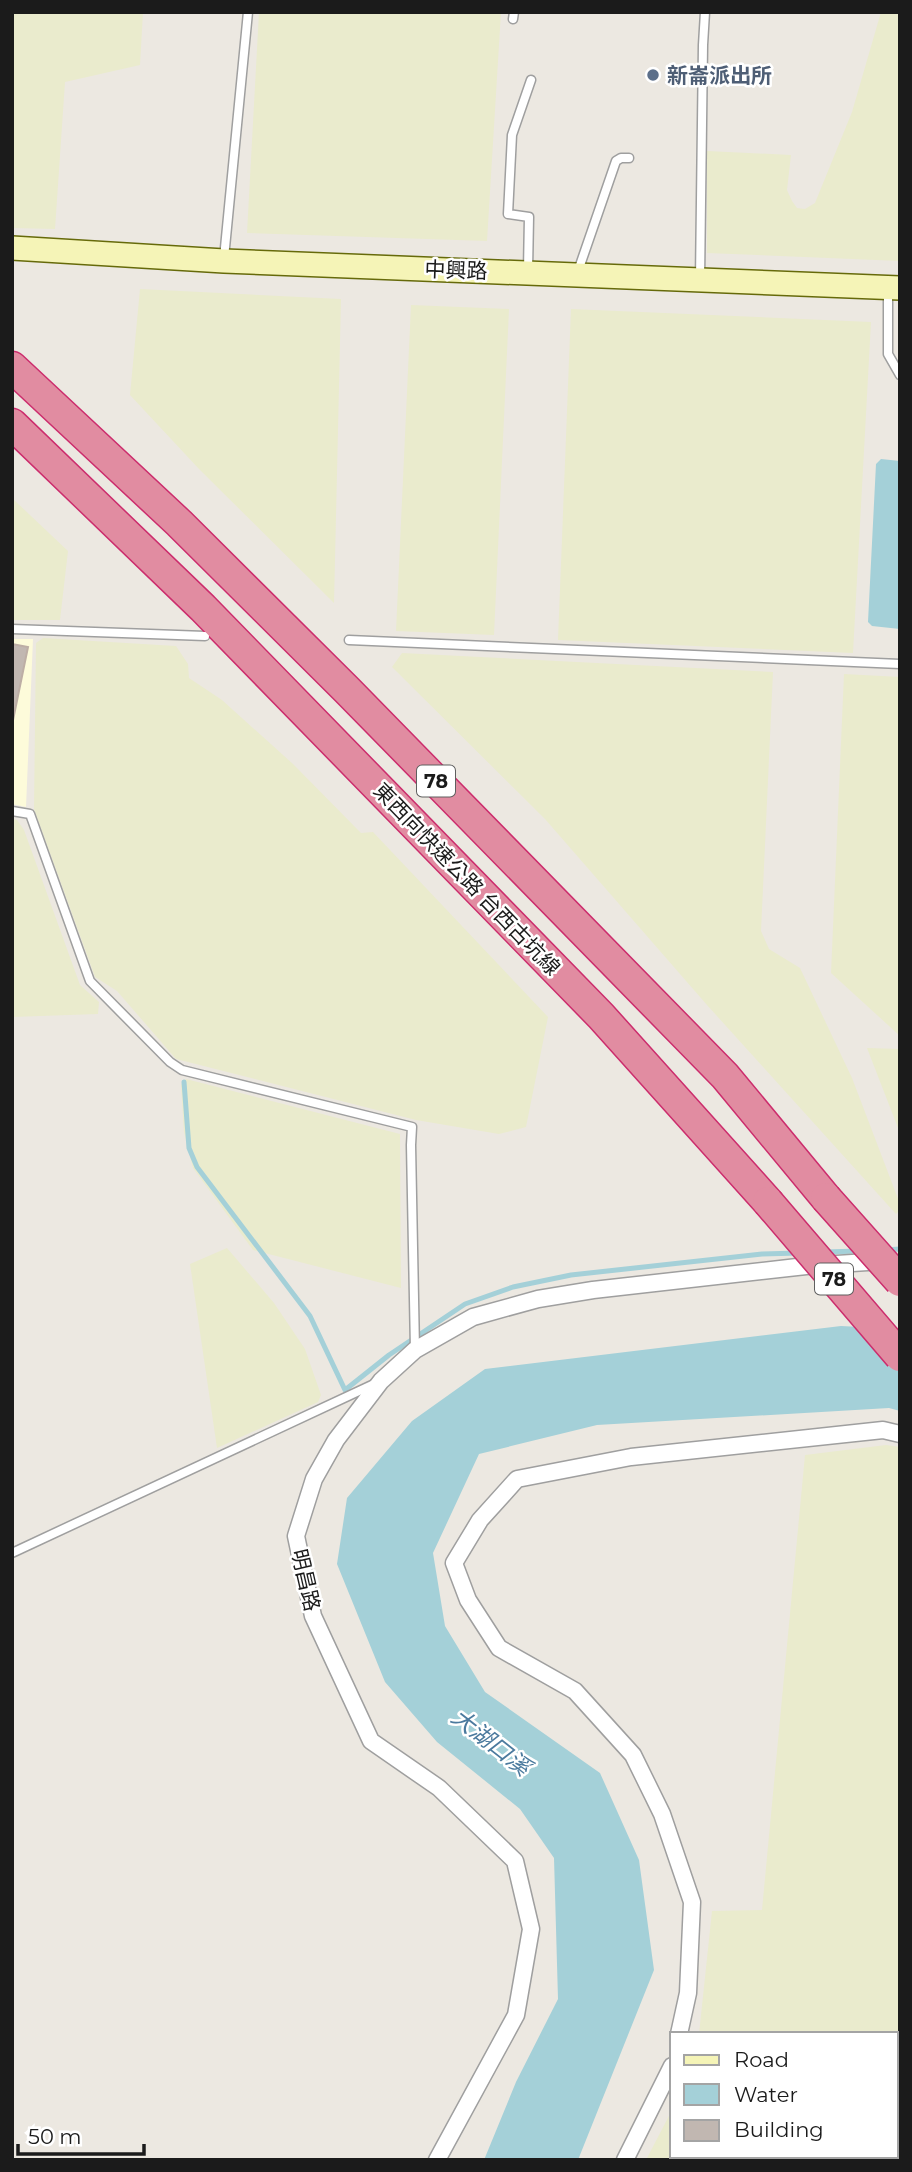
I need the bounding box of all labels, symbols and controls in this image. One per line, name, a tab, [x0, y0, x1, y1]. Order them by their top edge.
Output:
place label: 新崙派出所	[667, 63, 772, 88]
marker: 新崙派出所	[645, 67, 661, 83]
street label: 中興路	[424, 256, 488, 284]
road number: 78	[417, 766, 455, 796]
street label: 東西向快速公路 台西古坑線	[369, 778, 565, 980]
road number: 78	[815, 1264, 853, 1294]
street label: 明昌路	[287, 1546, 325, 1614]
water label: 大湖口溪	[446, 1703, 538, 1783]
legend	[670, 2032, 898, 2158]
text: Road	[734, 2047, 789, 2072]
text: Water	[734, 2082, 798, 2107]
scale bar	[18, 2112, 144, 2156]
text: Building	[734, 2117, 824, 2142]
text: 50 m	[28, 2124, 82, 2149]

